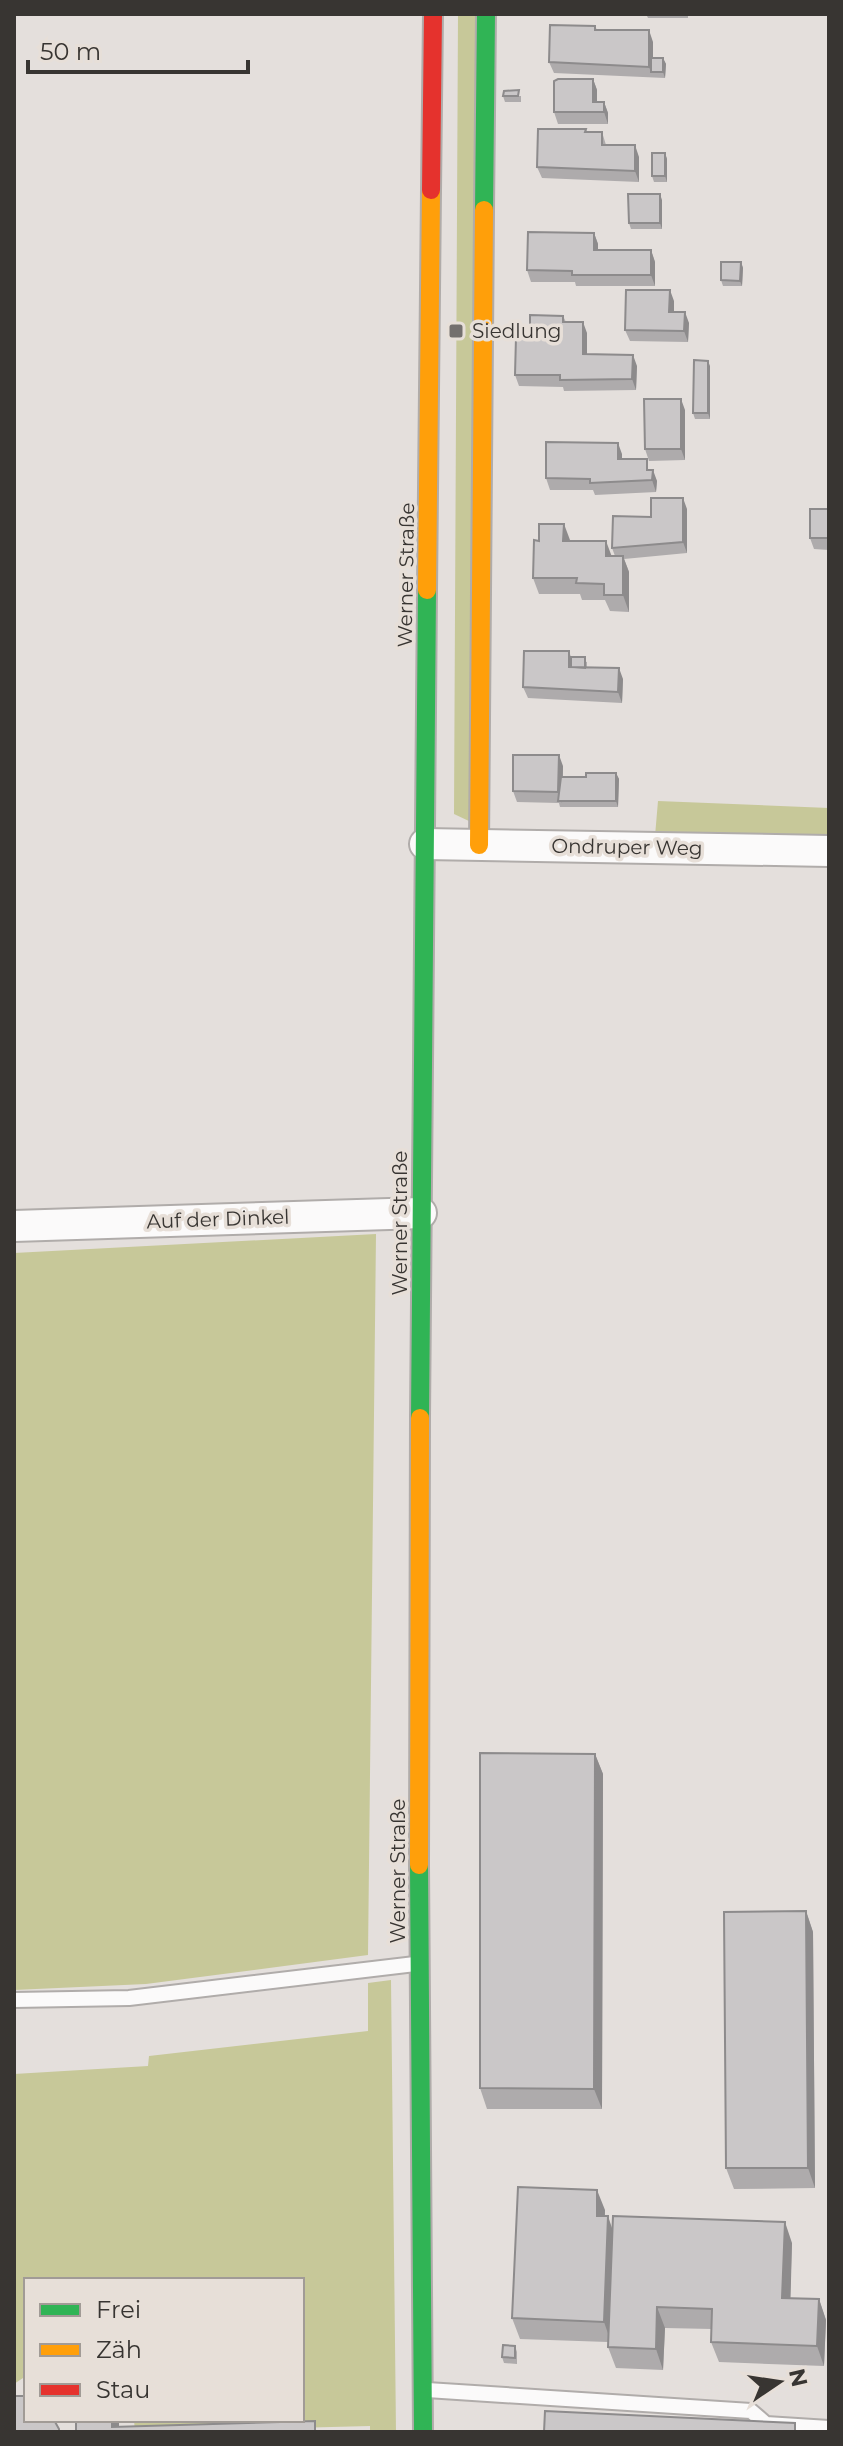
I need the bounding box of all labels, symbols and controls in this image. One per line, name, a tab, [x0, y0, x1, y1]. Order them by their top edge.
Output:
scale bar	[28, 24, 248, 74]
text: 50 m	[40, 37, 101, 66]
place label: Siedlung	[472, 319, 561, 343]
marker: Siedlung	[447, 322, 465, 340]
street label: Werner Straße	[393, 502, 419, 648]
street label: Ondruper Weg	[551, 834, 703, 860]
street label: Werner Straße	[388, 1151, 412, 1295]
street label: Auf der Dinkel	[146, 1205, 290, 1233]
street label: Werner Straße	[386, 1799, 410, 1943]
legend	[24, 2278, 304, 2422]
text: Frei	[96, 2295, 141, 2324]
text: Zäh	[96, 2335, 142, 2364]
north arrow	[739, 2342, 819, 2422]
text: N	[783, 2366, 813, 2389]
text: Stau	[96, 2375, 150, 2404]

